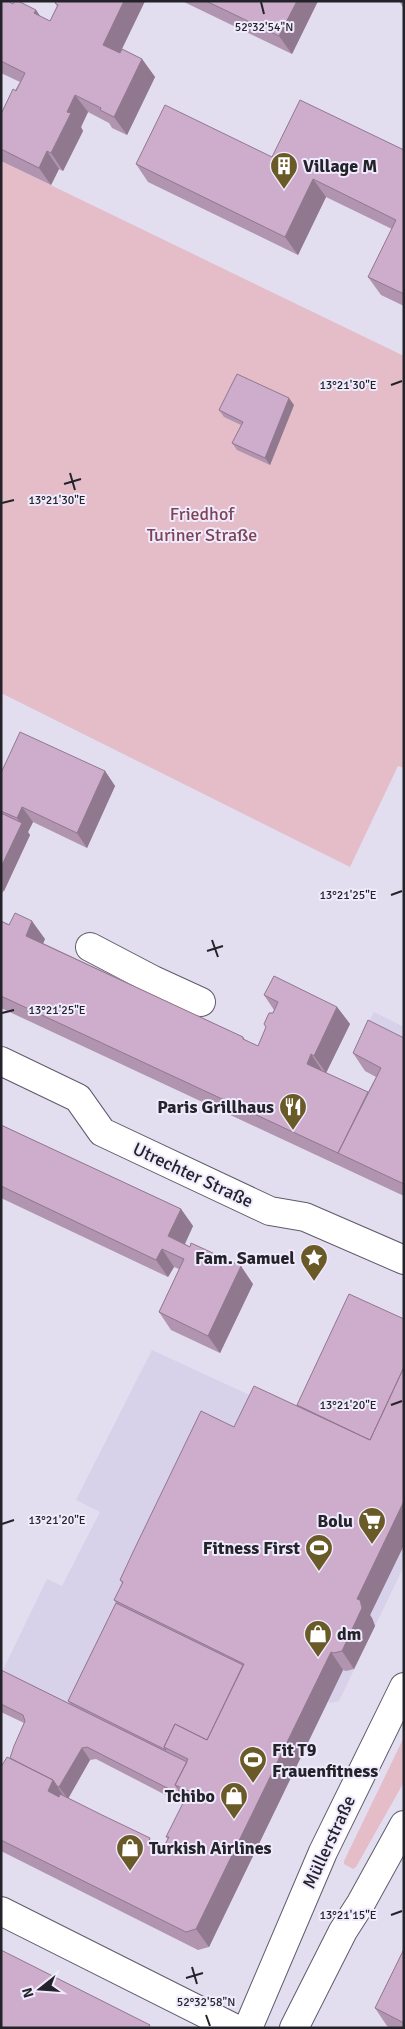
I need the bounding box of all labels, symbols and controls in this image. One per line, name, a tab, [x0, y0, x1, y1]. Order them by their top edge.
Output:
text: 52°32'54"N	[235, 20, 293, 35]
building icon: Village M	[269, 151, 299, 190]
place label: Village M	[303, 155, 377, 177]
text: 13°21'30"E	[319, 378, 377, 393]
text: 13°21'30"E	[28, 493, 86, 508]
park label: Friedhof Turiner Straße	[147, 503, 257, 546]
text: 13°21'25"E	[319, 888, 377, 903]
text: 13°21'25"E	[28, 1003, 86, 1018]
restaurant icon: Paris Grillhaus	[278, 1092, 308, 1131]
place label: Paris Grillhaus	[157, 1096, 274, 1118]
street label: Utrechter Straße	[129, 1138, 257, 1212]
place icon: Fam. Samuel	[299, 1243, 329, 1282]
place label: Fam. Samuel	[195, 1247, 295, 1269]
text: 13°21'20"E	[319, 1398, 377, 1413]
supermarket icon: Bolu	[357, 1506, 387, 1545]
place label: Bolu	[317, 1510, 353, 1532]
text: 13°21'20"E	[28, 1513, 86, 1528]
sports icon: Fitness First	[304, 1533, 334, 1572]
place label: Fitness First	[203, 1537, 300, 1559]
shop icon: dm	[303, 1619, 333, 1658]
place label: dm	[337, 1623, 361, 1645]
place label: Fit T9 Frauenfitness	[272, 1739, 378, 1782]
sports icon: Fit T9 Frauenfitness	[238, 1745, 268, 1784]
shop icon: Tchibo	[219, 1781, 249, 1820]
place label: Tchibo	[165, 1785, 215, 1807]
street label: Müllerstraße	[298, 1792, 360, 1892]
shop icon: Turkish Airlines	[115, 1833, 145, 1872]
place label: Turkish Airlines	[149, 1837, 272, 1859]
text: 13°21'15"E	[319, 1908, 377, 1923]
north arrow	[15, 1964, 65, 2014]
text: N	[18, 1986, 38, 2000]
text: 52°32'58"N	[177, 1995, 235, 2010]

